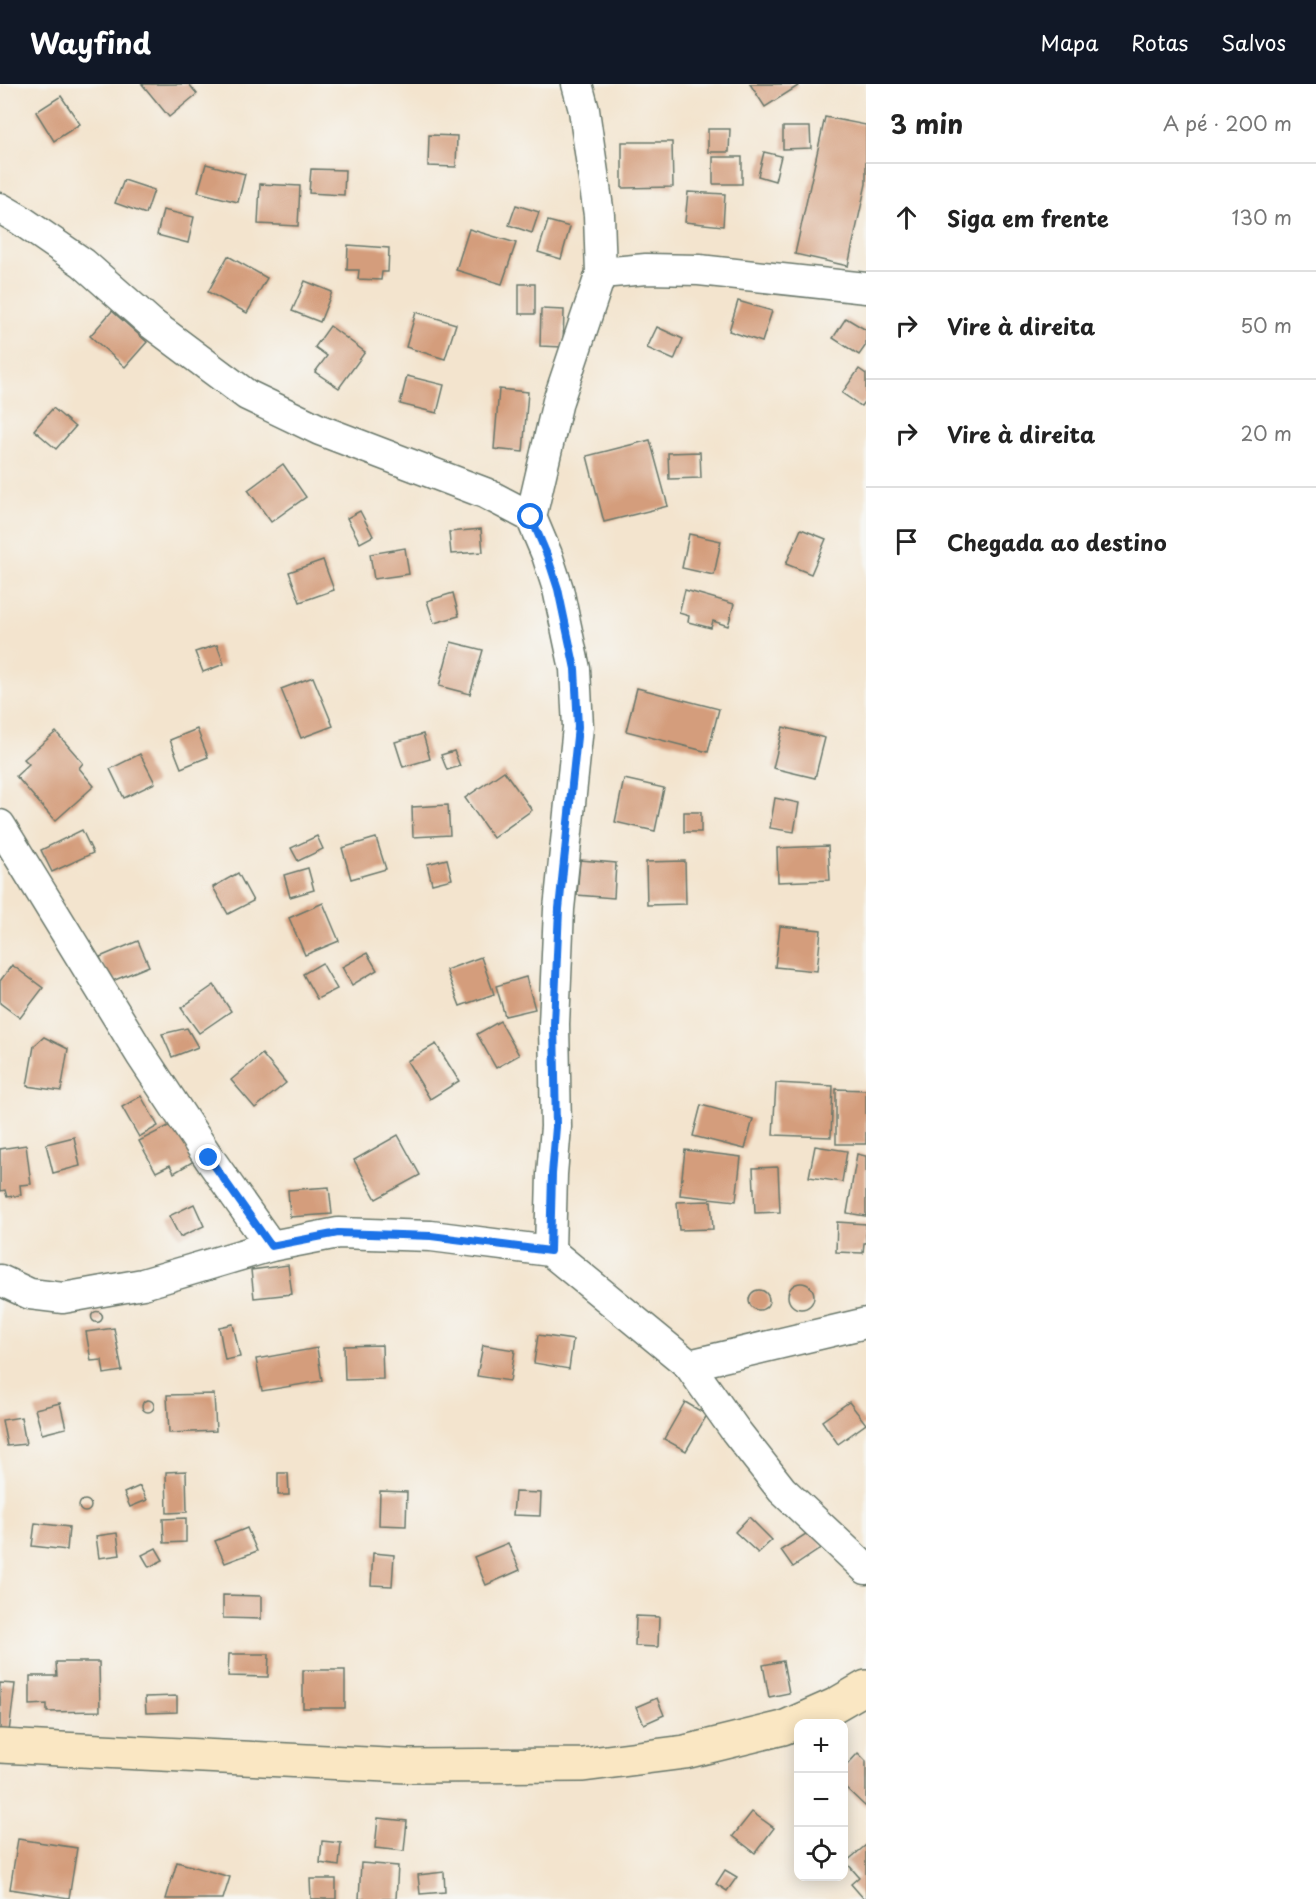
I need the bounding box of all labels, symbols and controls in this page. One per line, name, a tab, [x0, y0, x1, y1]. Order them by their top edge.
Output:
text: Wayfind	[30, 21, 151, 64]
text: Mapa	[1041, 26, 1098, 58]
text: Rotas	[1131, 26, 1188, 58]
text: Salvos	[1221, 26, 1286, 58]
text: 3 min	[890, 104, 963, 143]
text: A pé · 200 m	[1163, 108, 1292, 138]
icon: ahead	[890, 201, 923, 234]
text: Siga em frente	[947, 201, 1109, 234]
text: 130 m	[1232, 202, 1292, 232]
icon: right	[890, 309, 923, 342]
text: Vire à direita	[947, 309, 1095, 342]
text: 50 m	[1240, 310, 1292, 340]
icon: right	[890, 417, 923, 450]
text: Vire à direita	[947, 417, 1095, 450]
text: 20 m	[1240, 418, 1292, 448]
route start	[517, 503, 543, 529]
icon: arrive	[890, 525, 923, 558]
text: Chegada ao destino	[947, 525, 1167, 558]
route end	[195, 1144, 221, 1170]
map controls	[794, 1719, 848, 1881]
button: +	[794, 1719, 848, 1773]
button: −	[794, 1773, 848, 1827]
button: locate	[794, 1827, 848, 1881]

